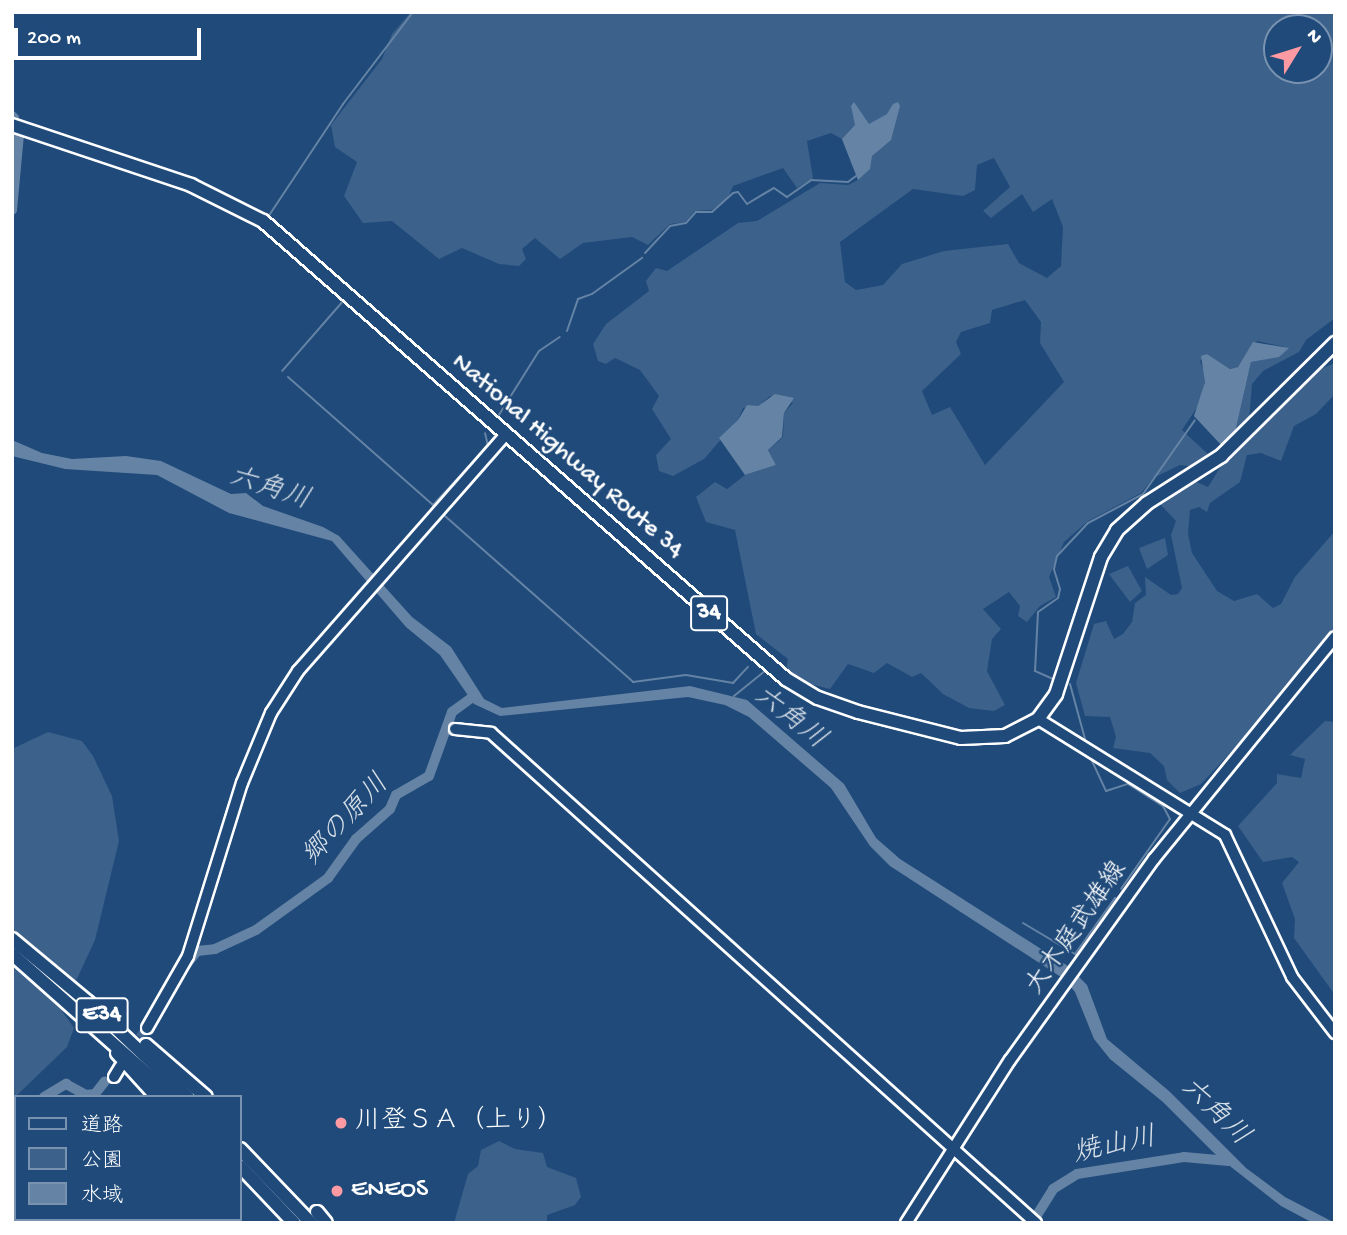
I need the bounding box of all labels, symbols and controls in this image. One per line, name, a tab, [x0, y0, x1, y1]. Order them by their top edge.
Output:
scale bar	[18, 14, 205, 58]
north arrow	[1263, 14, 1333, 84]
text: N	[1300, 25, 1326, 49]
text: 200 m	[27, 27, 81, 52]
street label: National Highway Route 34	[444, 348, 690, 566]
water label: 六角川	[224, 461, 314, 519]
road number: 34	[690, 592, 728, 634]
water label: 六角川	[746, 680, 832, 758]
water label: 郷の原川	[297, 769, 397, 873]
street label: 大木庭武雄線	[1020, 856, 1136, 1002]
road number: E34	[74, 995, 130, 1036]
water label: 六角川	[1172, 1072, 1256, 1154]
legend	[14, 1095, 242, 1221]
place label: 川登ＳＡ（上り）	[355, 1107, 563, 1139]
text: 道路	[81, 1115, 123, 1140]
marker: 川登ＳＡ（上り）	[333, 1115, 349, 1131]
water label: 焼山川	[1070, 1122, 1160, 1172]
text: 公園	[81, 1150, 123, 1175]
place label: ENEOS	[351, 1175, 428, 1207]
marker: ENEOS	[329, 1183, 345, 1199]
text: 水域	[81, 1185, 123, 1210]

